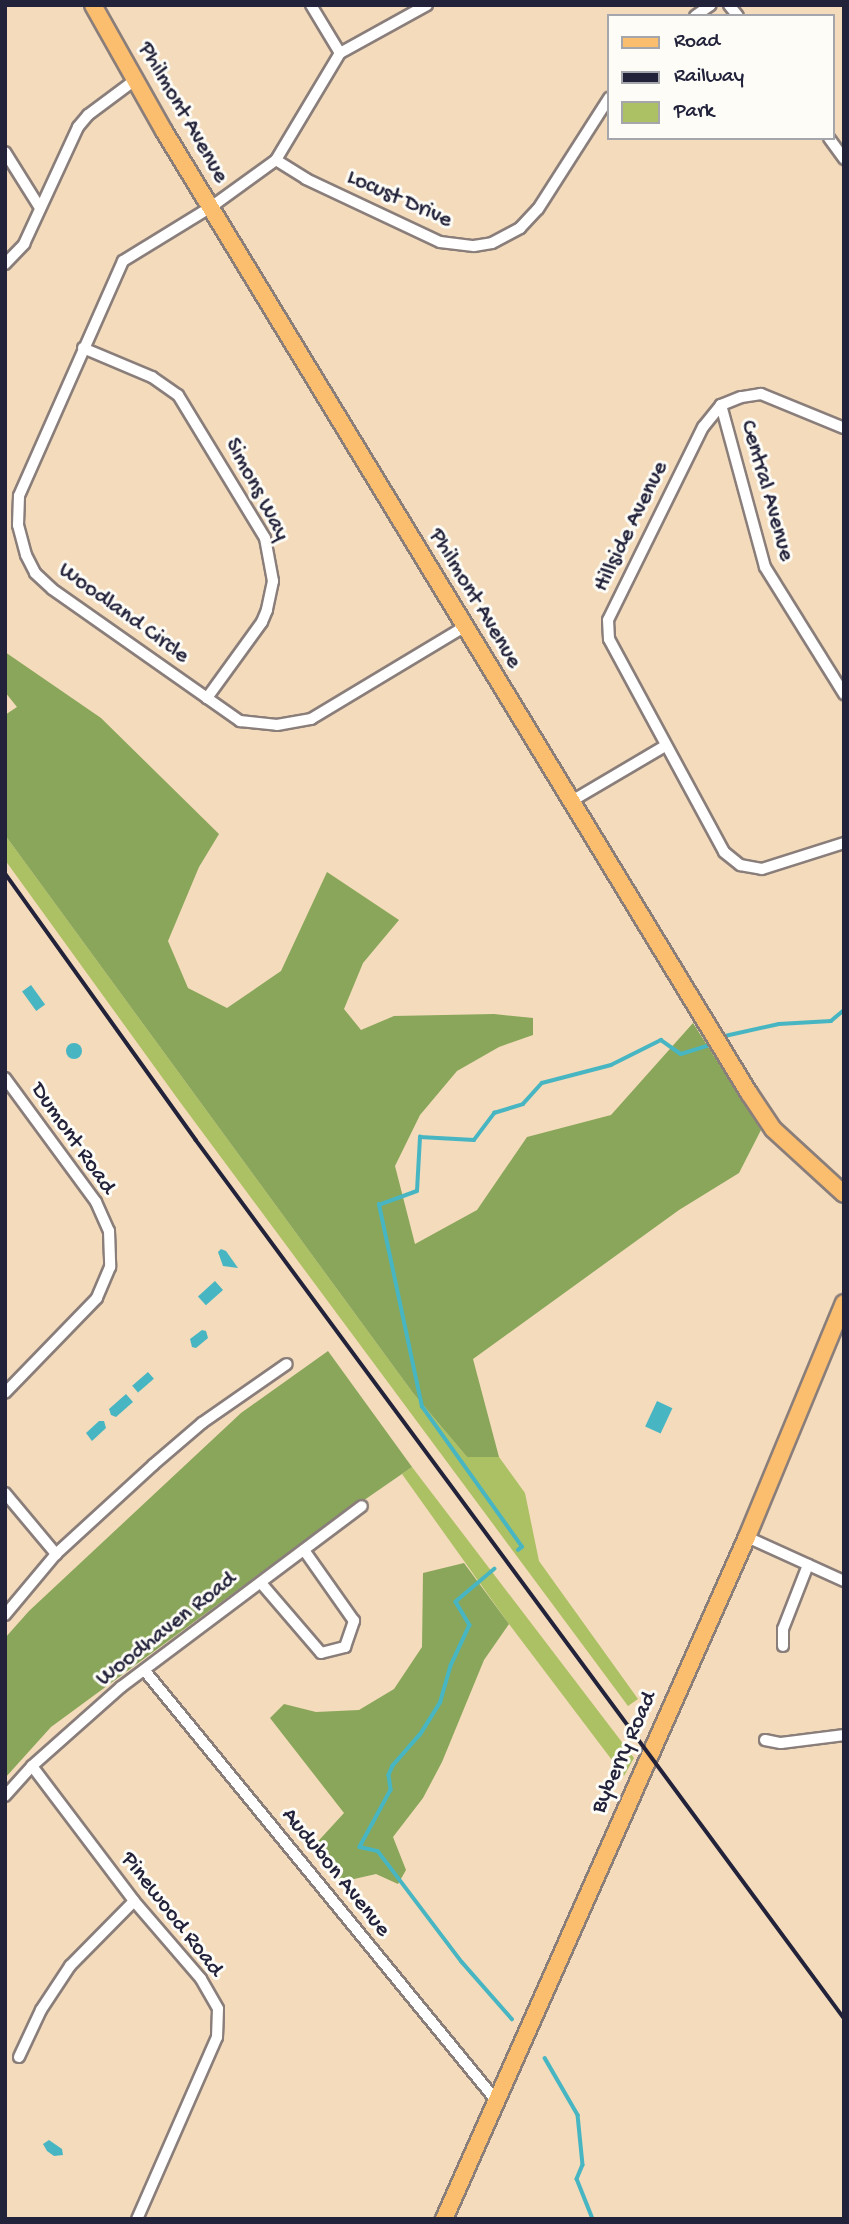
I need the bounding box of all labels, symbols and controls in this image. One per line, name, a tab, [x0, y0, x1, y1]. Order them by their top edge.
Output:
legend	[608, 14, 835, 140]
text: Road	[674, 30, 720, 55]
street label: Philmont Avenue	[130, 38, 234, 188]
text: Railway	[674, 65, 744, 90]
text: Park	[674, 100, 714, 125]
street label: Locust Drive	[342, 165, 456, 235]
street label: Central Avenue	[733, 417, 799, 565]
street label: Simons Way	[217, 434, 295, 546]
street label: Hillside Avenue	[589, 457, 675, 597]
street label: Philmont Avenue	[421, 524, 527, 674]
street label: Woodland Circle	[52, 557, 194, 671]
street label: Dumont Road	[23, 1078, 121, 1200]
street label: Woodhaven Road	[91, 1567, 243, 1693]
street label: Byberry Road	[586, 1688, 664, 1818]
street label: Audubon Avenue	[274, 1803, 396, 1943]
street label: Pinewood Road	[114, 1847, 228, 1983]

